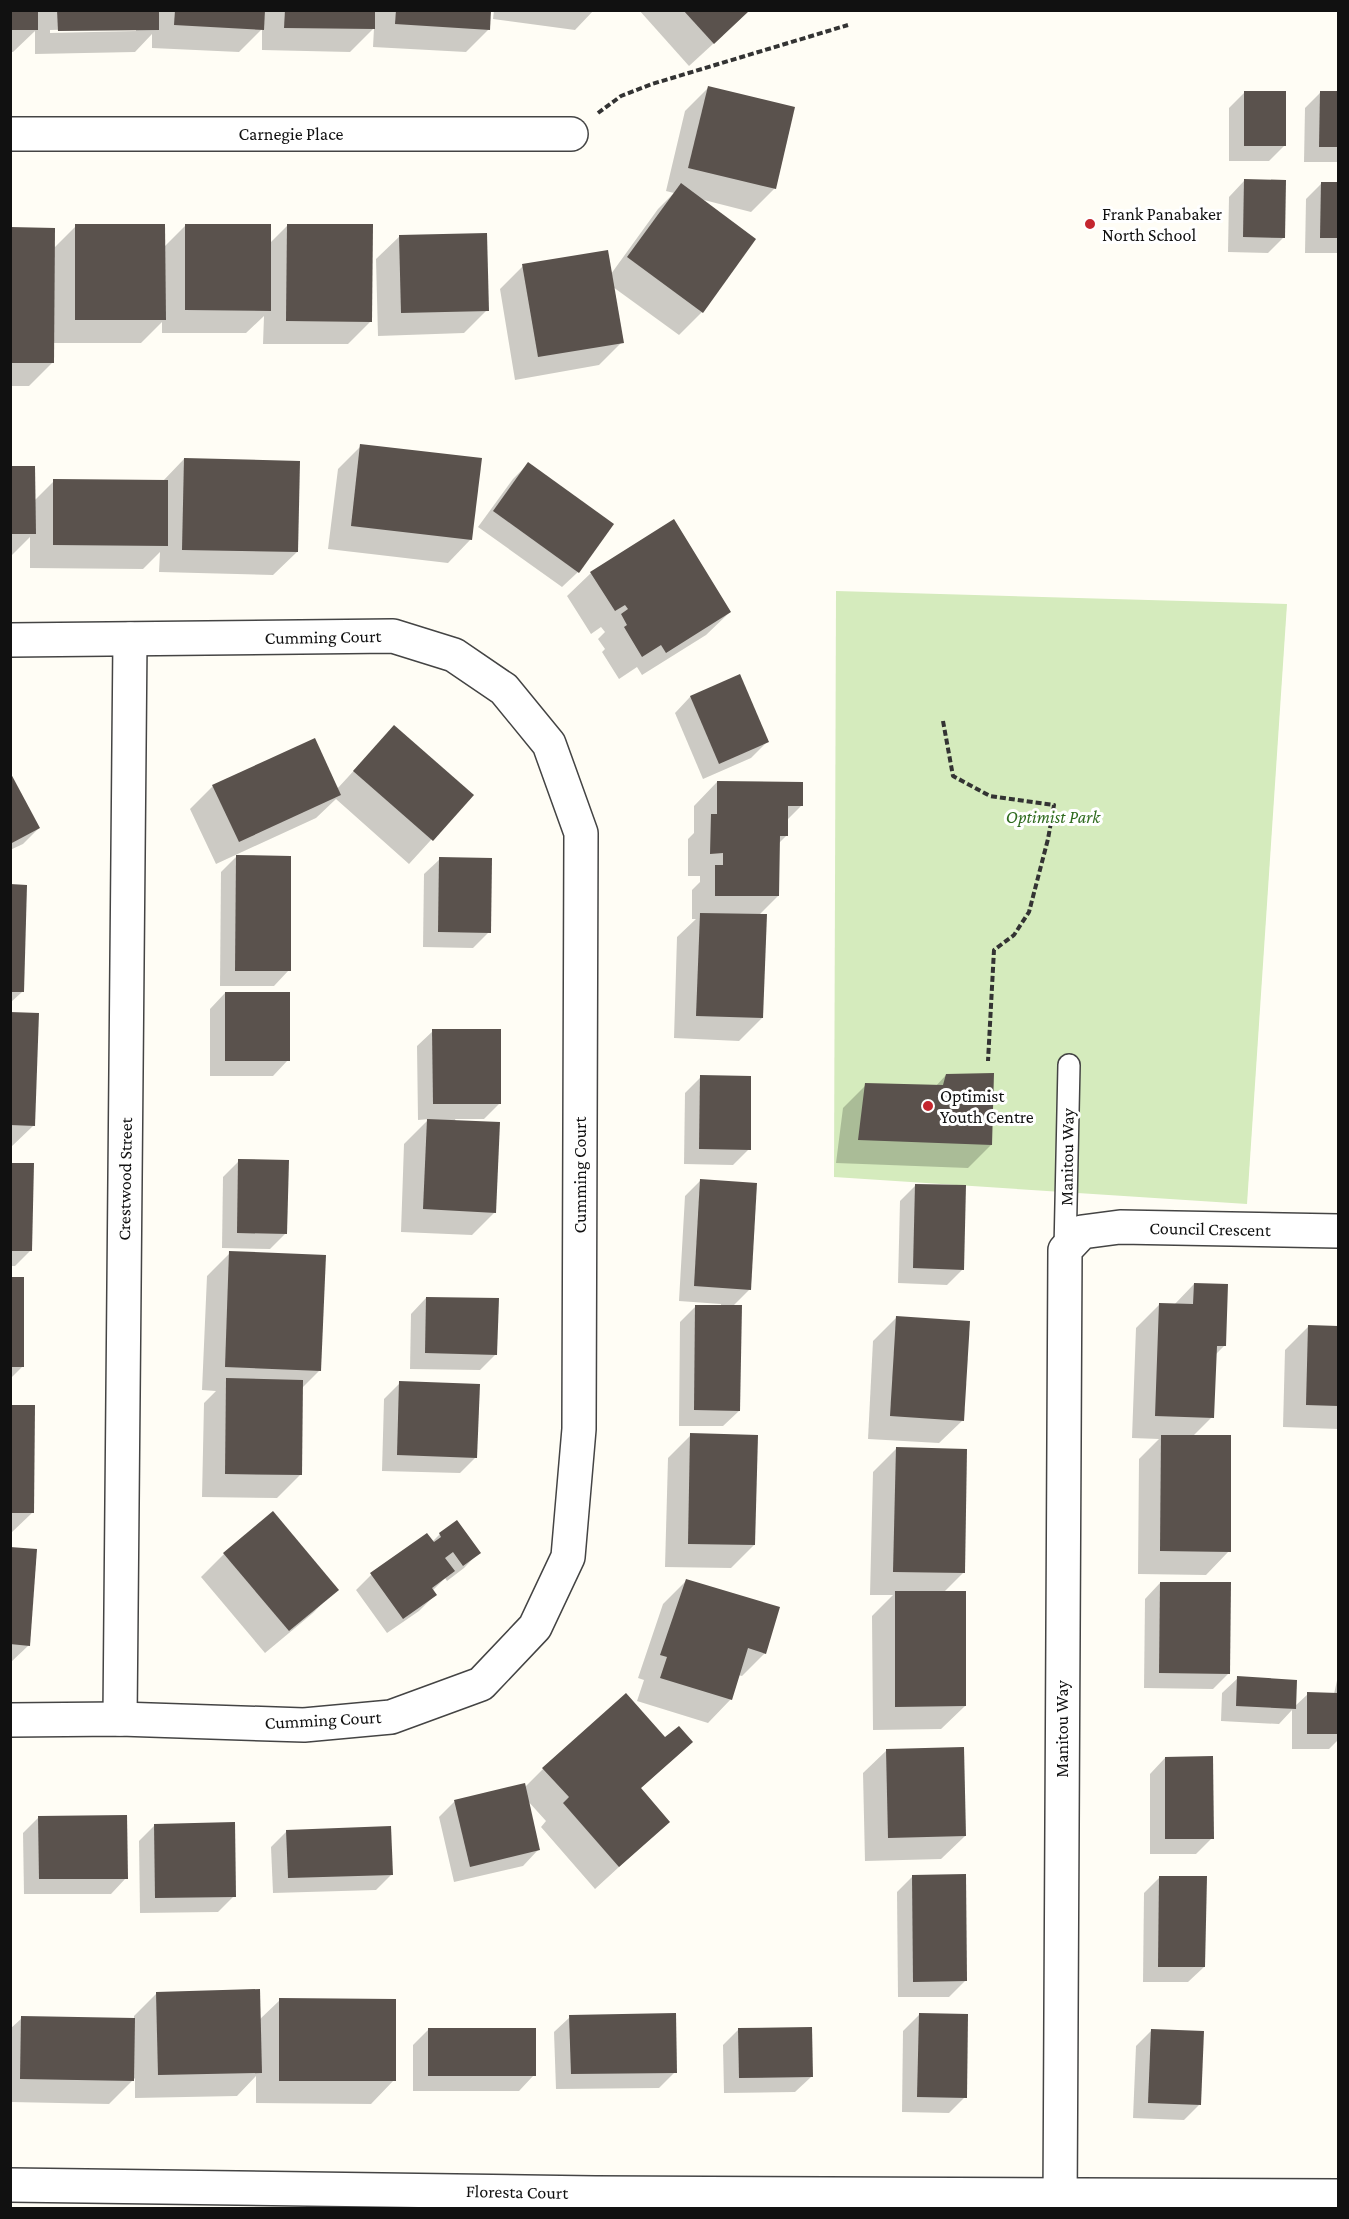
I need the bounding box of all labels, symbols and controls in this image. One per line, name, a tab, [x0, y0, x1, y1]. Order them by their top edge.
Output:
street label: Carnegie Place	[239, 124, 344, 144]
place label: Frank Panabaker North School	[1102, 204, 1223, 245]
marker: Frank Panabaker North School	[1083, 217, 1097, 231]
street label: Cumming Court	[264, 626, 383, 648]
park label: Optimist Park	[1006, 807, 1101, 827]
place label: Optimist Youth Centre	[940, 1086, 1034, 1127]
marker: Optimist Youth Centre	[921, 1099, 935, 1113]
street label: Manitou Way	[1056, 1107, 1078, 1206]
street label: Crestwood Street	[114, 1116, 136, 1241]
street label: Cumming Court	[570, 1116, 590, 1233]
street label: Council Crescent	[1149, 1218, 1272, 1240]
street label: Manitou Way	[1052, 1680, 1072, 1778]
street label: Cumming Court	[264, 1707, 383, 1733]
street label: Floresta Court	[466, 2181, 569, 2203]

